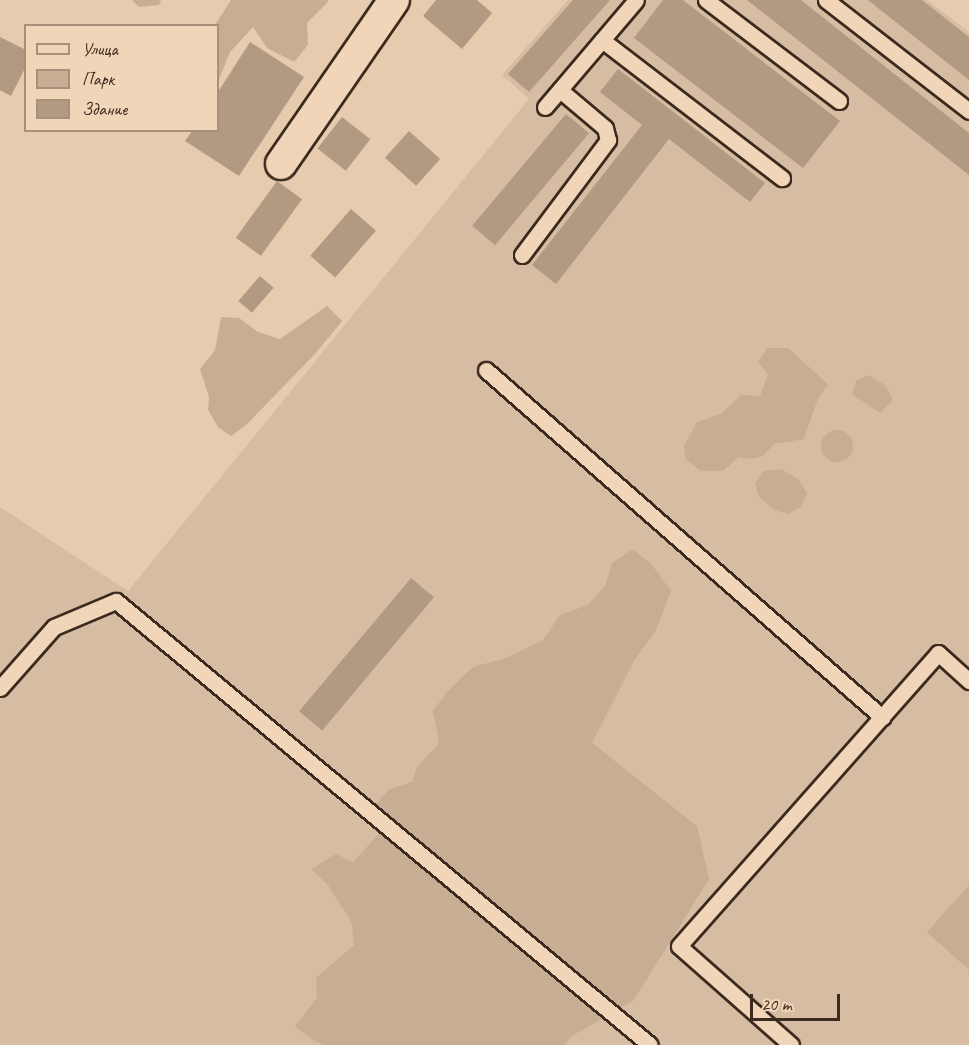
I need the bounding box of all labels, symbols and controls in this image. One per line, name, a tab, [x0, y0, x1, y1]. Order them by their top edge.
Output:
legend	[24, 24, 219, 132]
text: Улица	[82, 38, 118, 60]
text: Парк	[82, 68, 114, 90]
text: Здание	[82, 98, 127, 120]
scale bar	[753, 982, 843, 1020]
text: 20 m	[761, 993, 792, 1015]

